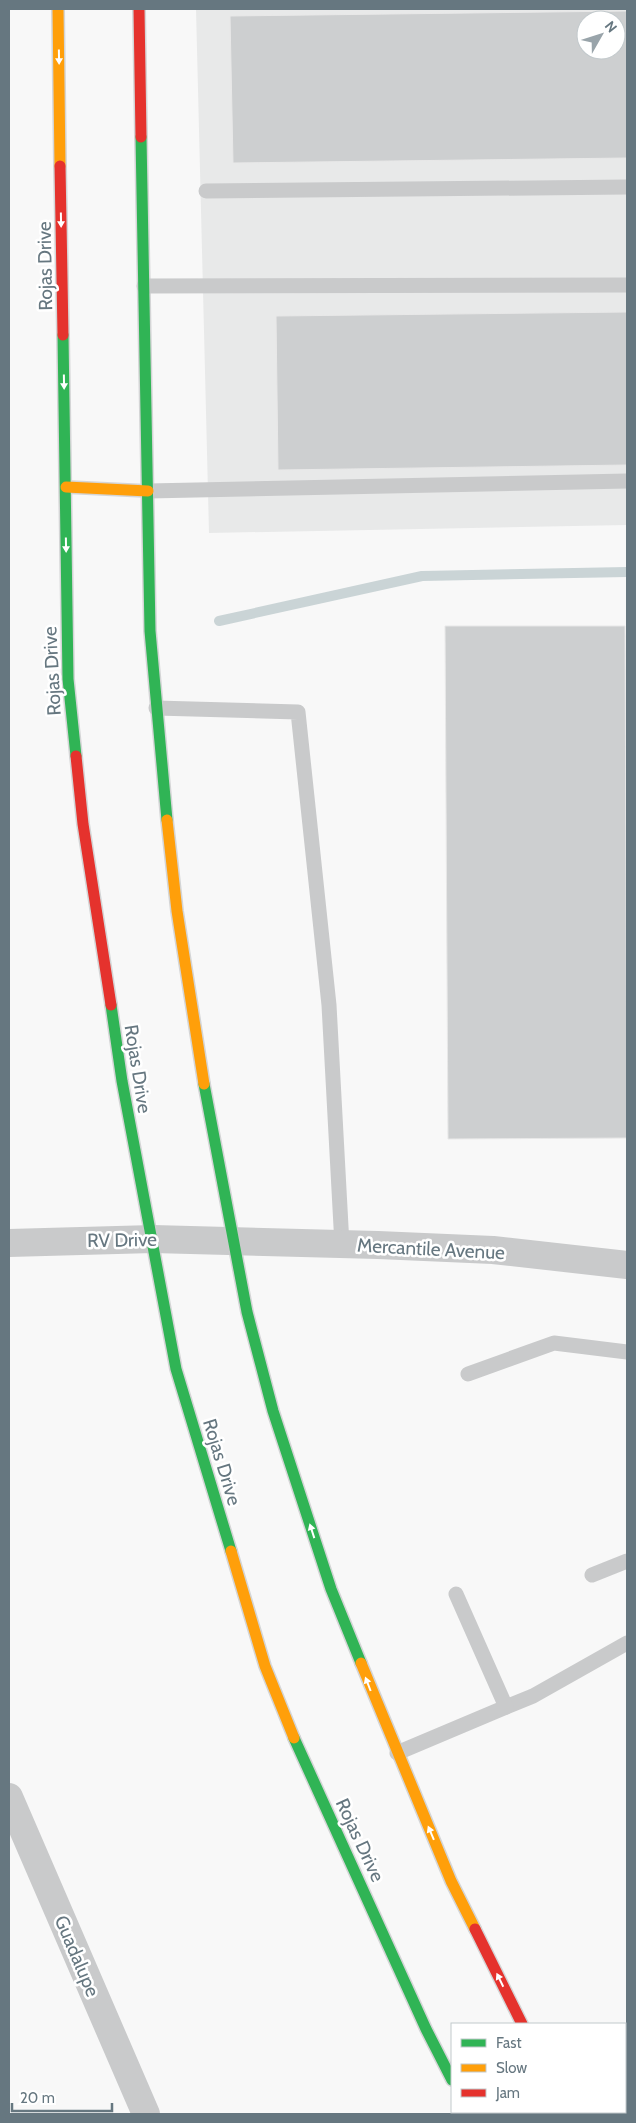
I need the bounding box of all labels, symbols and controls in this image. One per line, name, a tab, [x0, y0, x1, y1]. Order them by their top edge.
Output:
north arrow	[576, 10, 626, 60]
text: N	[601, 17, 621, 36]
one-way arrow	[55, 50, 63, 66]
one-way arrow	[58, 212, 66, 228]
street label: Rojas Drive	[33, 221, 57, 311]
one-way arrow	[60, 375, 68, 391]
one-way arrow	[63, 537, 71, 553]
street label: Rojas Drive	[38, 625, 66, 716]
street label: Rojas Drive	[120, 1023, 156, 1115]
street label: RV Drive	[87, 1228, 157, 1252]
street label: Mercantile Avenue	[357, 1234, 506, 1264]
street label: Rojas Drive	[198, 1416, 246, 1508]
one-way arrow	[308, 1523, 316, 1538]
one-way arrow	[364, 1676, 371, 1691]
street label: Rojas Drive	[331, 1795, 389, 1886]
one-way arrow	[427, 1826, 435, 1840]
street label: Guadalupe	[50, 1912, 105, 2000]
one-way arrow	[496, 1973, 504, 1988]
legend	[451, 2023, 626, 2113]
text: Fast	[496, 2034, 521, 2052]
text: Slow	[496, 2059, 527, 2077]
scale bar	[12, 2080, 112, 2112]
text: Jam	[495, 2084, 520, 2102]
text: 20 m	[20, 2089, 55, 2107]

